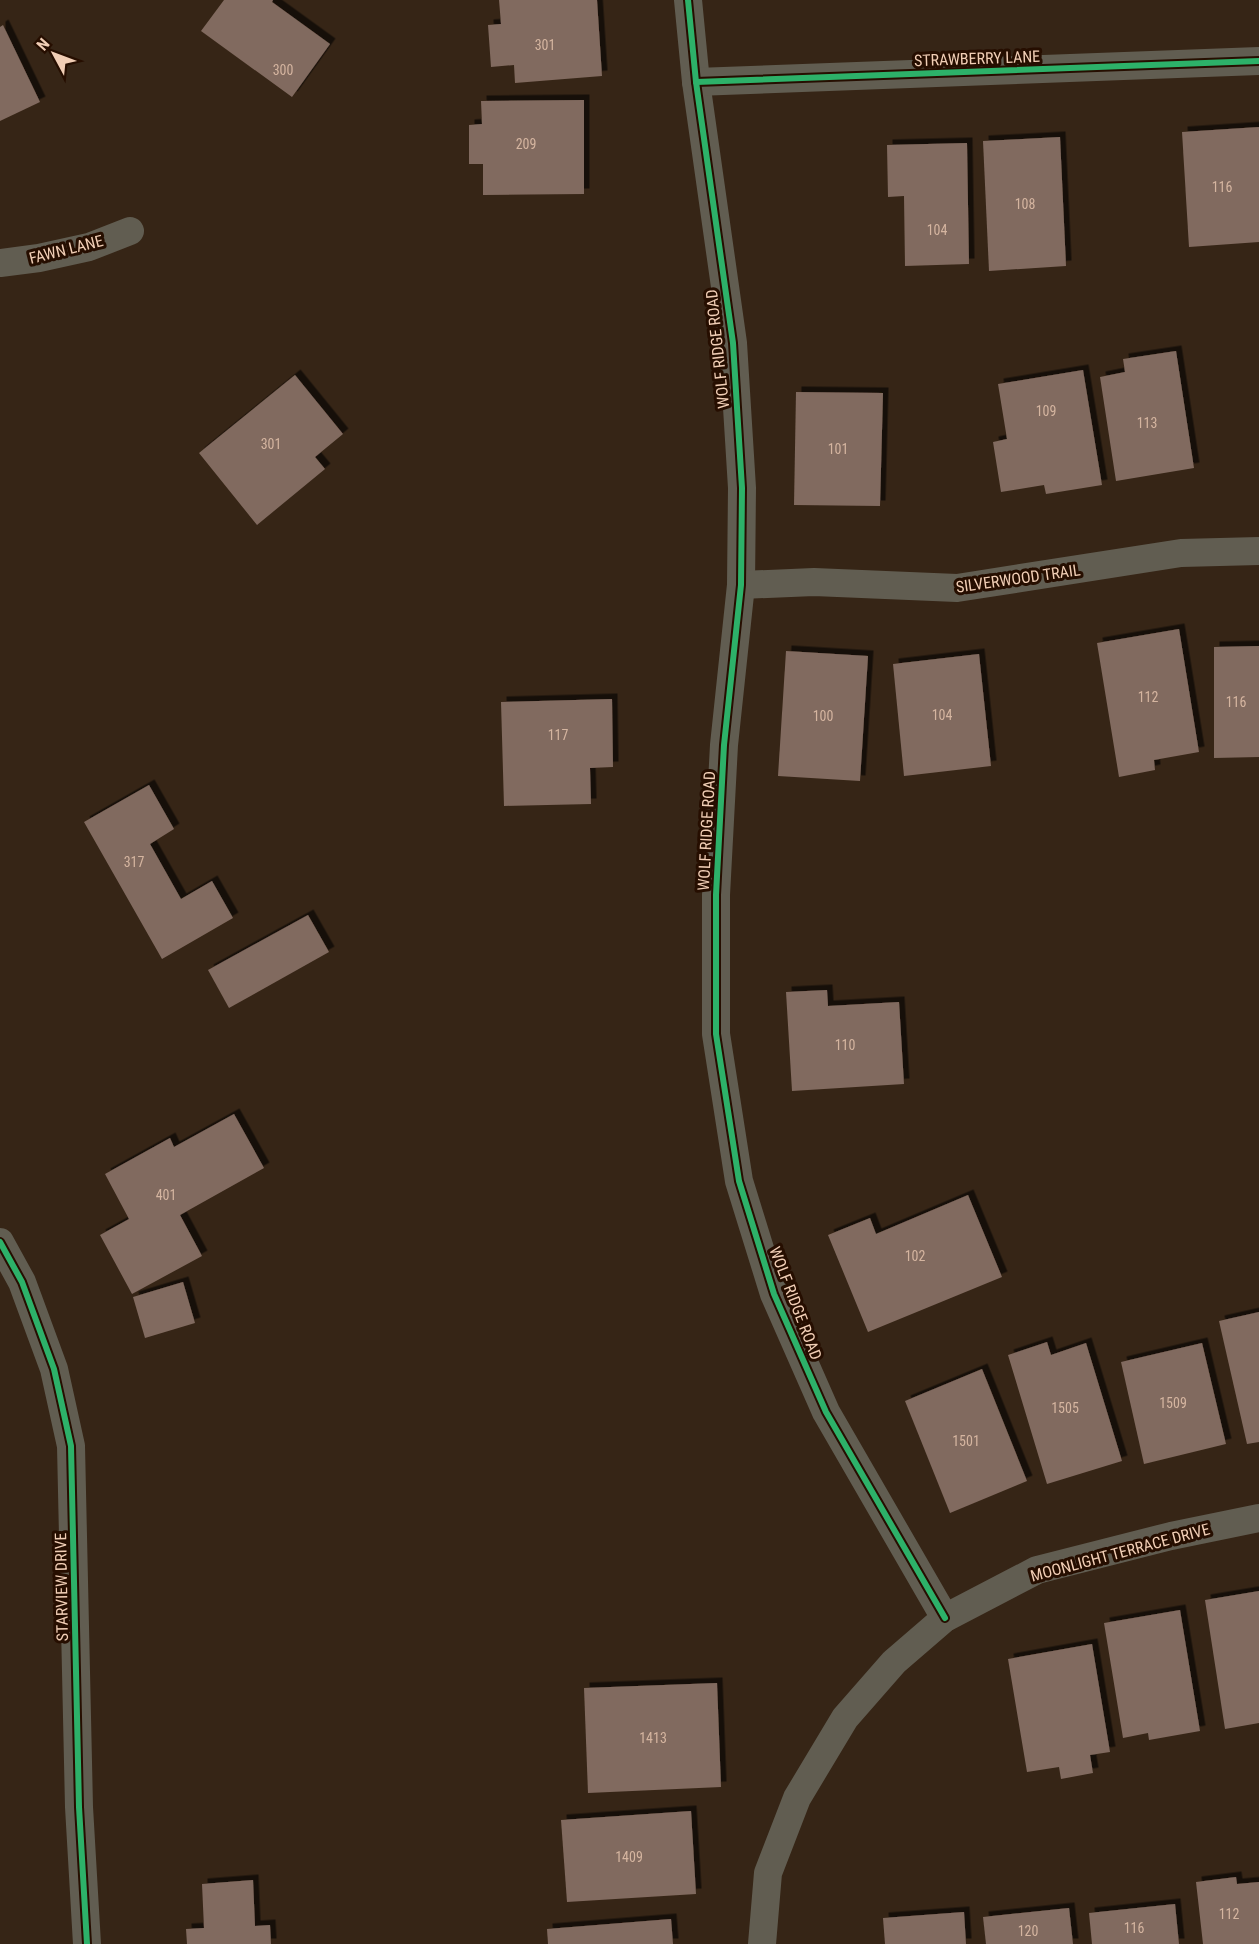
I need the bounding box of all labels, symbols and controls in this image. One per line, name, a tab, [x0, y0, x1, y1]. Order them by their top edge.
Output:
north arrow	[24, 24, 84, 84]
text: N	[33, 35, 53, 54]
house number: 301	[535, 37, 555, 53]
street label: STRAWBERRY LANE	[914, 47, 1040, 70]
house number: 300	[273, 62, 293, 78]
house number: 209	[516, 136, 536, 152]
house number: 116	[1212, 179, 1232, 195]
house number: 108	[1015, 196, 1035, 212]
house number: 104	[927, 222, 947, 238]
street label: FAWN LANE	[27, 231, 105, 268]
street label: WOLF RIDGE ROAD	[702, 288, 733, 410]
house number: 109	[1036, 403, 1056, 419]
house number: 113	[1137, 415, 1157, 431]
house number: 301	[261, 436, 281, 452]
house number: 101	[828, 441, 848, 457]
street label: SILVERWOOD TRAIL	[955, 560, 1082, 597]
house number: 112	[1138, 689, 1158, 705]
house number: 116	[1226, 694, 1246, 710]
house number: 104	[932, 707, 952, 723]
house number: 100	[813, 708, 833, 724]
house number: 117	[548, 727, 568, 743]
street label: WOLF RIDGE ROAD	[694, 771, 719, 891]
house number: 317	[124, 854, 144, 870]
house number: 110	[835, 1037, 855, 1053]
house number: 401	[156, 1187, 176, 1203]
street label: WOLF RIDGE ROAD	[765, 1244, 826, 1363]
house number: 102	[905, 1248, 925, 1264]
house number: 1509	[1159, 1395, 1187, 1411]
house number: 1505	[1051, 1400, 1079, 1416]
house number: 1501	[952, 1433, 980, 1449]
street label: MOONLIGHT TERRACE DRIVE	[1028, 1519, 1212, 1586]
street label: STARVIEW DRIVE	[51, 1532, 72, 1642]
house number: 1413	[639, 1730, 667, 1746]
house number: 1409	[615, 1849, 643, 1865]
house number: 112	[1219, 1906, 1239, 1922]
house number: 116	[1124, 1920, 1144, 1936]
house number: 120	[1018, 1923, 1038, 1939]

